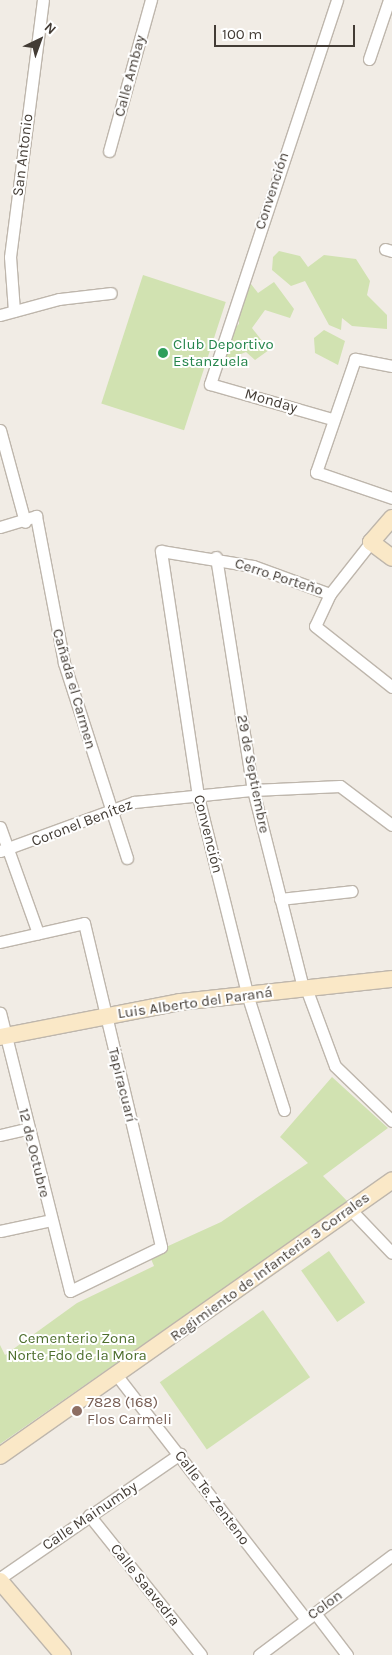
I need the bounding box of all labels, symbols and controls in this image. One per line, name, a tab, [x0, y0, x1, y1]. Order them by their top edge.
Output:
north arrow	[15, 15, 65, 65]
scale bar	[217, 15, 358, 47]
text: N	[41, 19, 60, 38]
text: 100 m	[222, 25, 262, 43]
street label: Calle Ambay	[110, 33, 150, 119]
street label: San Antonio	[9, 113, 37, 197]
street label: Convención	[251, 150, 293, 232]
place label: Club Deportivo Estanzuela	[173, 335, 274, 370]
marker: Club Deportivo Estanzuela	[157, 347, 169, 359]
street label: Monday	[243, 385, 299, 417]
street label: Cerro Porteño	[232, 554, 326, 600]
street label: Cañada el Carmen	[48, 627, 100, 751]
street label: 29 de Septiembre	[233, 713, 273, 835]
street label: Convención	[190, 793, 226, 875]
street label: Coronel Benítez	[29, 796, 135, 850]
street label: Luis Alberto del Paraná	[116, 983, 274, 1023]
street label: Tapiracuarí	[104, 1046, 140, 1124]
street label: 12 de Octubre	[14, 1106, 54, 1200]
street label: Regimiento de Infanteria 3 Corrales	[167, 1189, 373, 1345]
park label: Cementerio Zona Norte Fdo de la Mora	[7, 1329, 147, 1364]
place label: 7828 (168) Flos Carmeli	[87, 1393, 172, 1428]
marker: 7828 (168) Flos Carmeli	[71, 1405, 83, 1417]
street label: Calle Te. Zenteno	[171, 1447, 253, 1549]
street label: Calle Mainumby	[39, 1478, 141, 1554]
street label: Calle Saavedra	[106, 1540, 184, 1630]
street label: Colon	[304, 1586, 346, 1624]

